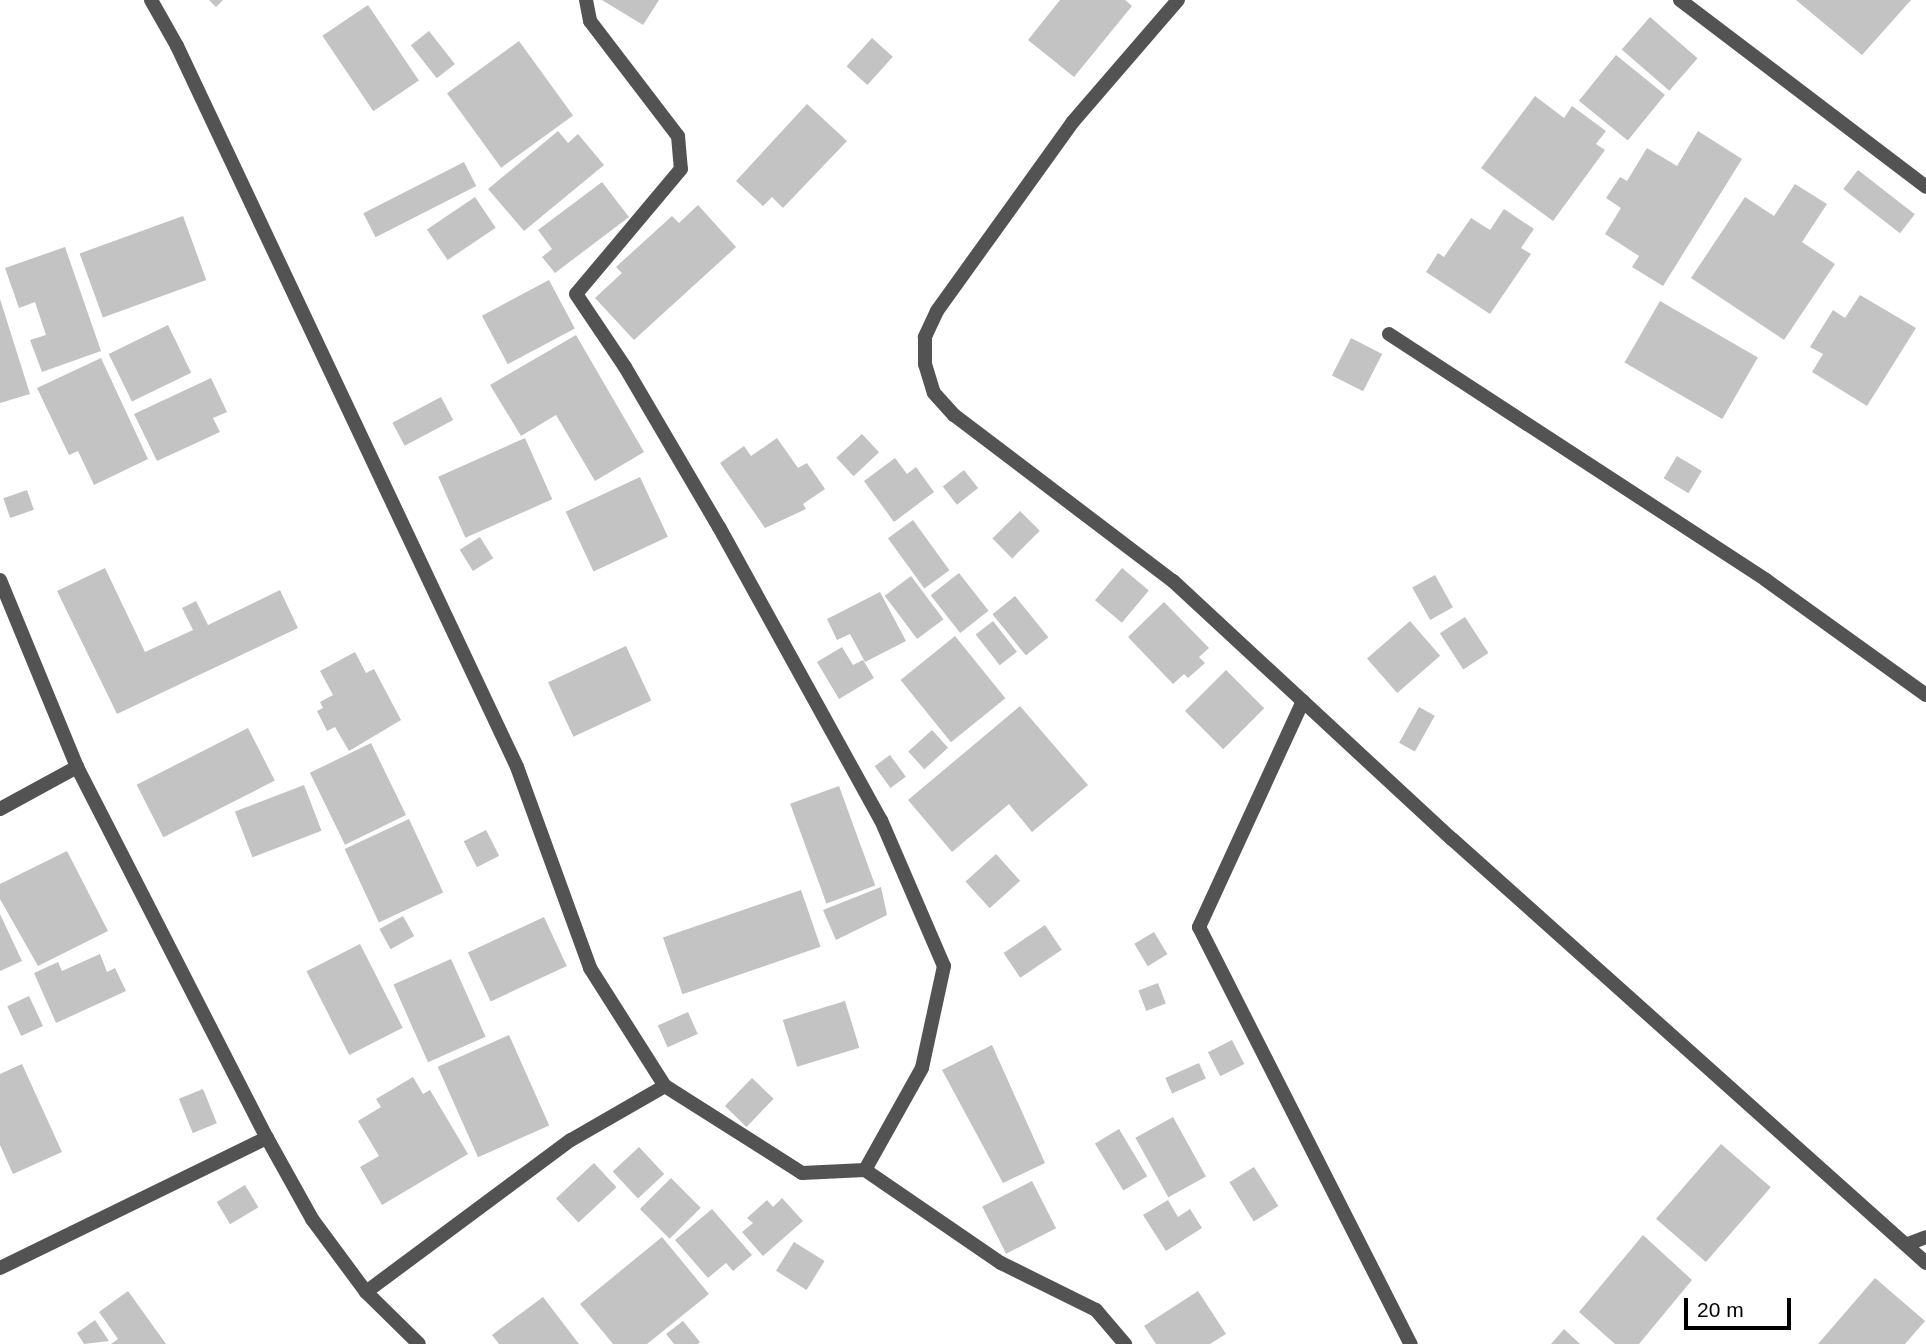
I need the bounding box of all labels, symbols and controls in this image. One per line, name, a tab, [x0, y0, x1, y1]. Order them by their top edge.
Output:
scale bar	[1688, 1284, 1795, 1328]
text: 20 m	[1697, 1298, 1744, 1321]

